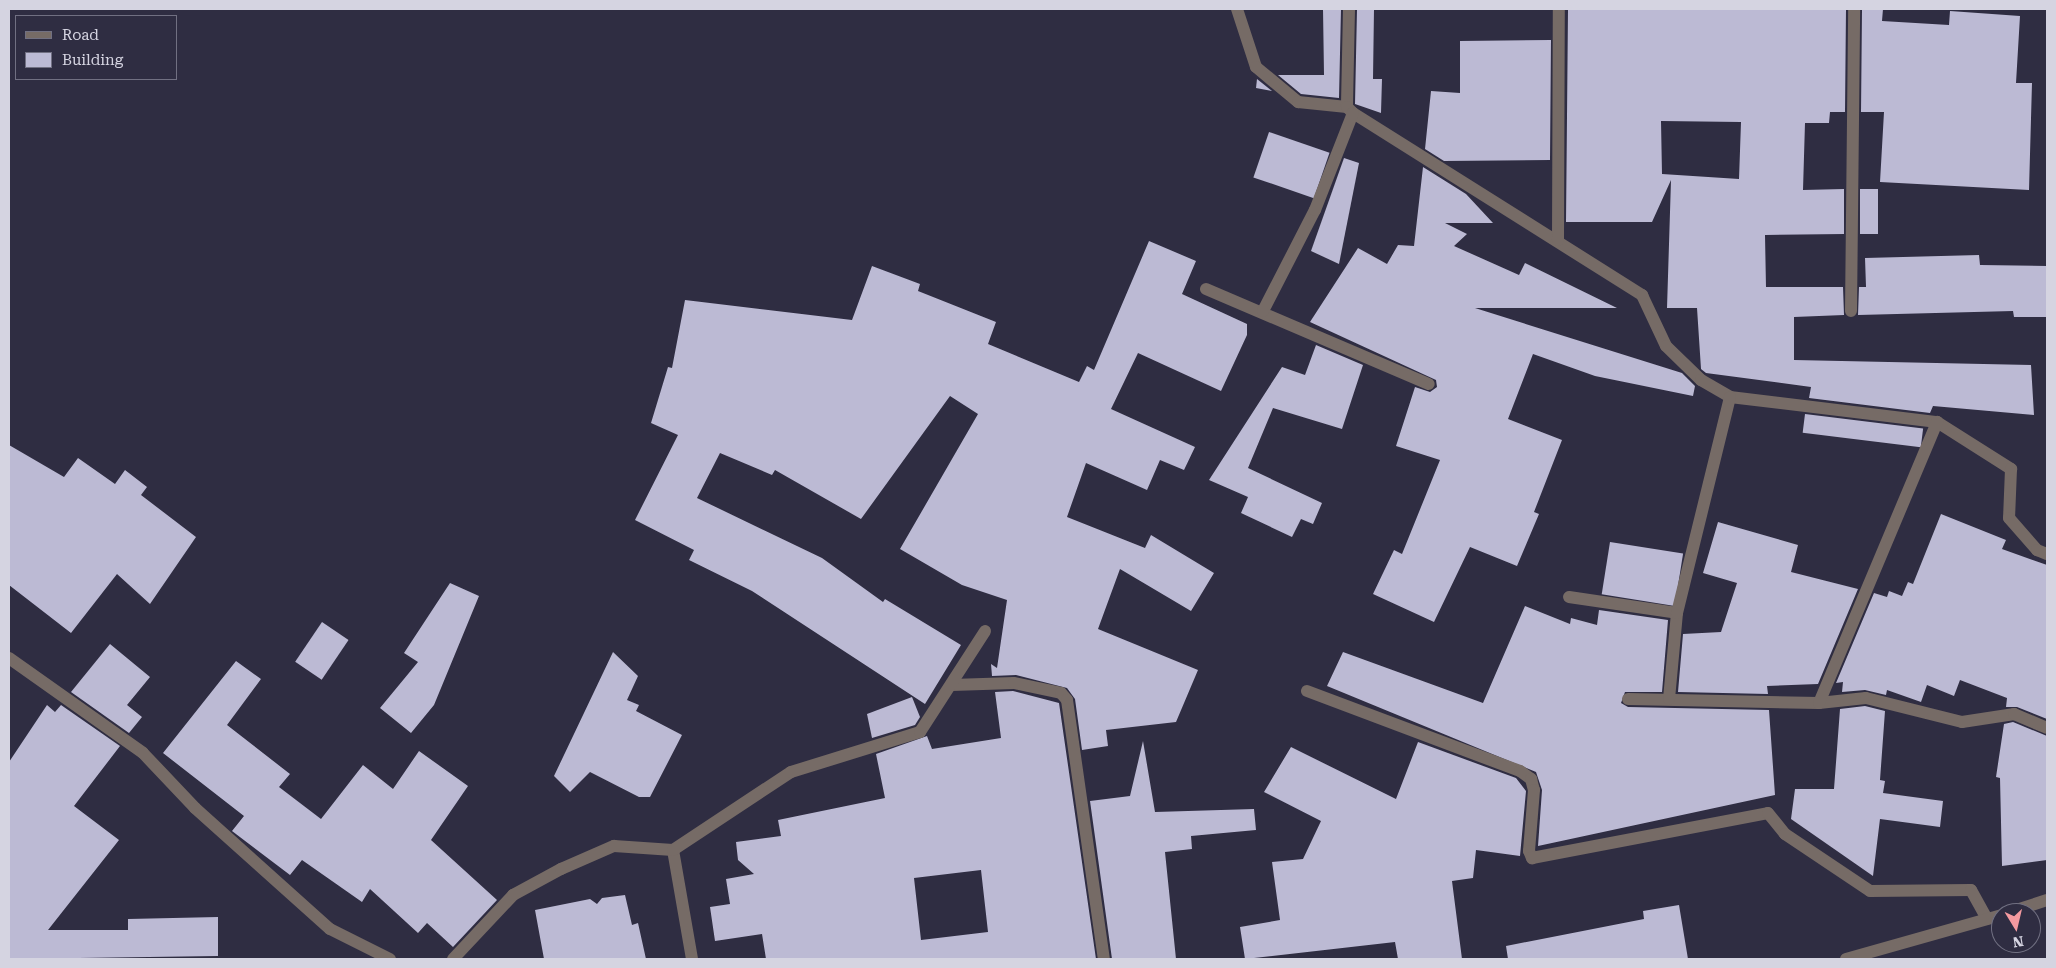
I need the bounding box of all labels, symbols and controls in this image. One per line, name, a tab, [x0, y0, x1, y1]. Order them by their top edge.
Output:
legend	[15, 15, 178, 80]
text: Road	[62, 26, 99, 44]
text: Building	[62, 51, 123, 69]
north arrow	[1991, 903, 2041, 953]
text: N	[2012, 933, 2025, 951]

